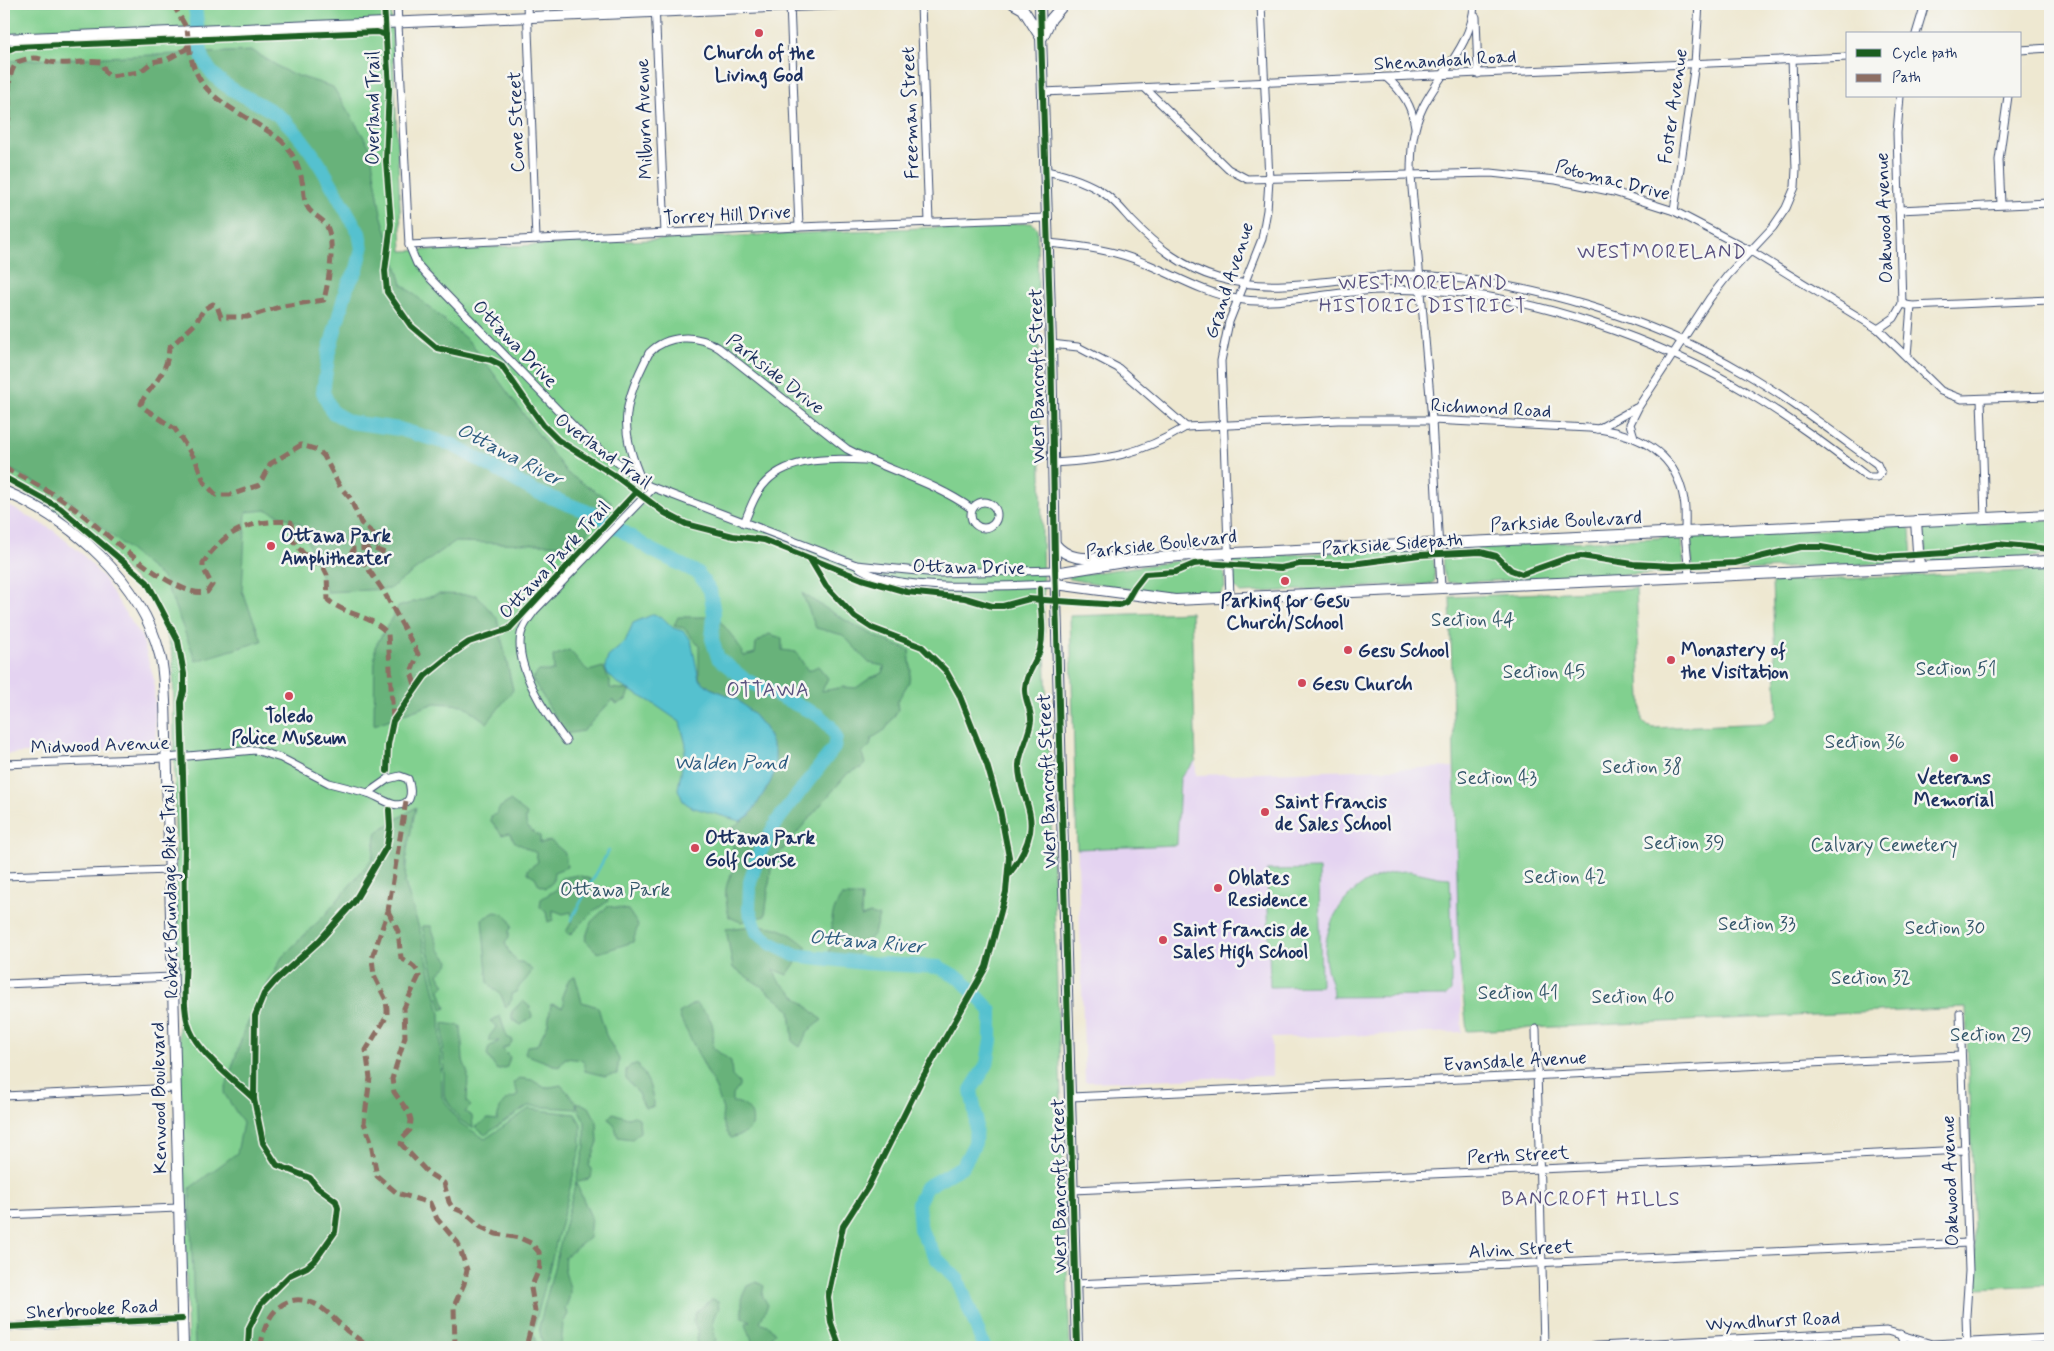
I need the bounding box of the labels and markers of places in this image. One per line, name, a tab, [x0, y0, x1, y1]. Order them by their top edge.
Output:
marker: Church of the Living God	[753, 27, 765, 39]
place label: Church of the Living God	[703, 41, 816, 89]
place label: Ottawa Park Amphitheater	[281, 524, 393, 571]
marker: Ottawa Park Amphitheater	[265, 540, 277, 552]
marker: Parking for Gesu Church/School	[1279, 575, 1291, 587]
place label: Parking for Gesu Church/School	[1220, 589, 1350, 636]
place label: Monastery of the Visitation	[1680, 638, 1789, 685]
place label: Gesu School	[1358, 639, 1450, 664]
marker: Gesu School	[1342, 644, 1354, 656]
marker: Monastery of the Visitation	[1665, 654, 1677, 666]
place label: Gesu Church	[1312, 672, 1413, 697]
marker: Gesu Church	[1296, 677, 1308, 689]
marker: Toledo Police Museum	[283, 690, 295, 702]
place label: Toledo Police Museum	[231, 704, 347, 751]
marker: Veterans Memorial	[1948, 752, 1960, 764]
place label: Veterans Memorial	[1914, 766, 1994, 813]
place label: Saint Francis de Sales School	[1275, 790, 1392, 837]
marker: Saint Francis de Sales School	[1259, 806, 1271, 818]
place label: Ottawa Park Golf Course	[705, 826, 815, 873]
marker: Ottawa Park Golf Course	[689, 842, 701, 854]
place label: Oblates Residence	[1228, 866, 1309, 913]
marker: Oblates Residence	[1212, 882, 1224, 894]
place label: Saint Francis de Sales High School	[1173, 918, 1309, 968]
marker: Saint Francis de Sales High School	[1157, 934, 1169, 946]

